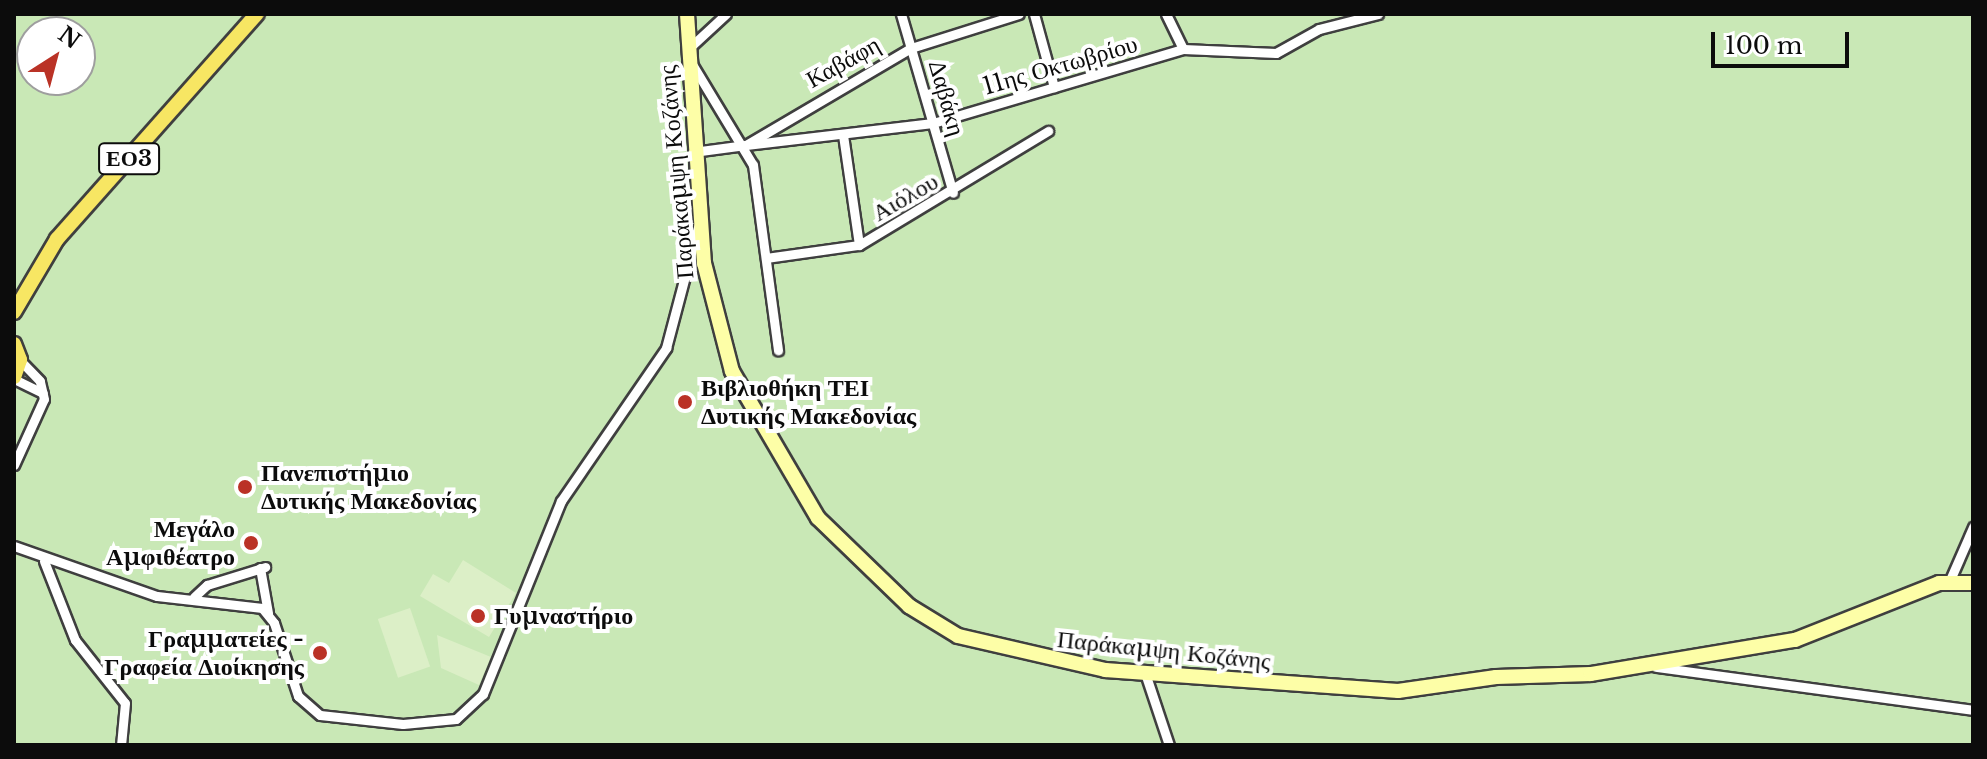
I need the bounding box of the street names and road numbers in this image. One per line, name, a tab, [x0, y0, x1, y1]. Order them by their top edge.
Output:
street label: 11ης Οκτωβρίου	[979, 29, 1141, 101]
street label: Καβάφη	[801, 30, 885, 94]
street label: Δαβάκη	[922, 57, 972, 139]
street label: Παράκαμψη Κοζάνης	[652, 64, 700, 280]
road number: ΕΟ3	[97, 141, 161, 177]
street label: Αιόλου	[867, 167, 943, 227]
street label: Παράκαμψη Κοζάνης	[1056, 624, 1272, 676]

